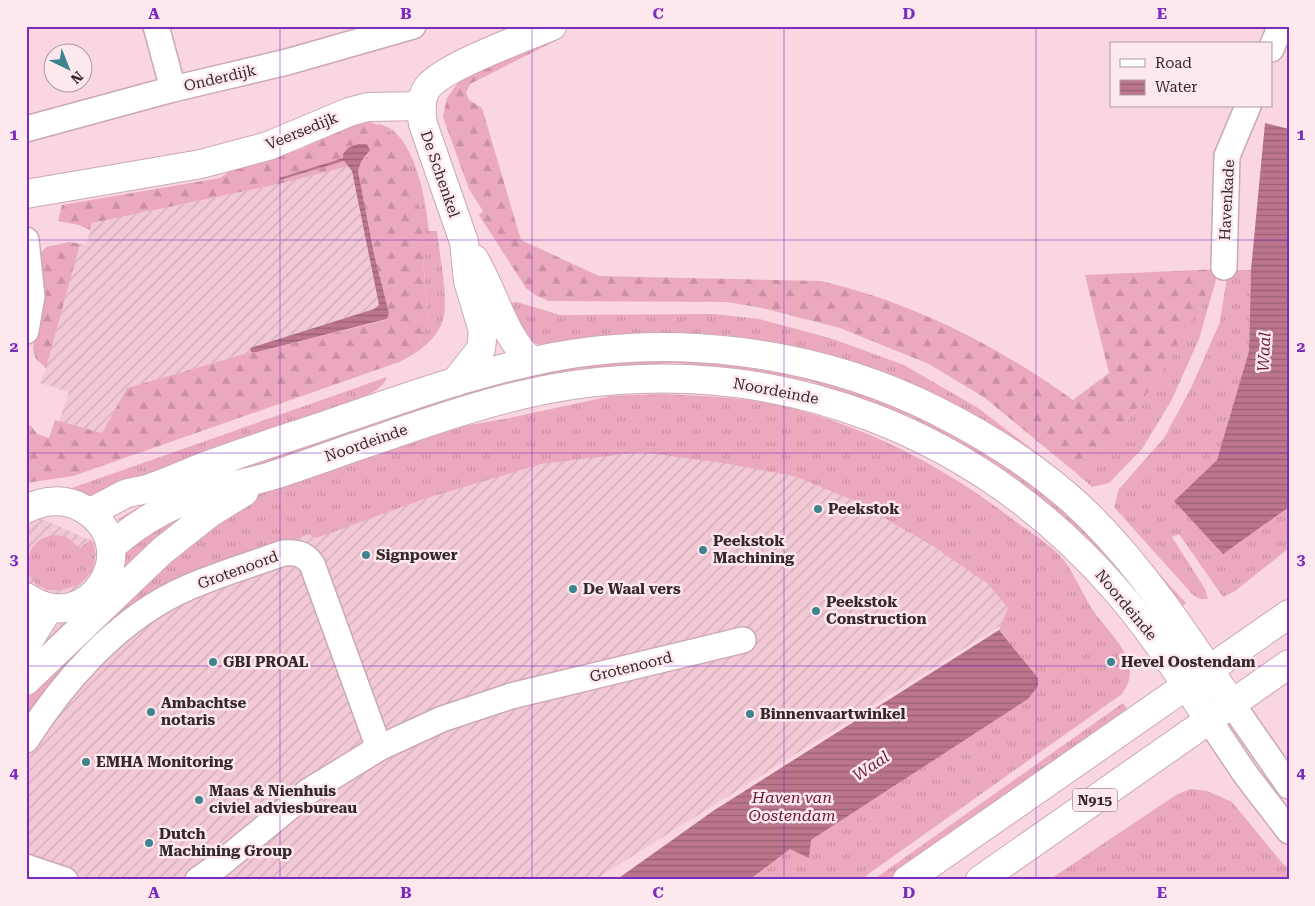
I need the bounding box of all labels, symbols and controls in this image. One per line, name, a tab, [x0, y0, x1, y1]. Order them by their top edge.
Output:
text: A	[148, 4, 160, 23]
text: B	[400, 4, 412, 23]
text: C	[652, 4, 664, 23]
text: D	[903, 4, 916, 23]
text: E	[1157, 4, 1167, 23]
north arrow	[42, 42, 92, 92]
legend	[1110, 42, 1272, 108]
text: Road	[1155, 54, 1192, 72]
street label: Onderdijk	[182, 61, 258, 95]
text: N	[67, 68, 86, 87]
text: Water	[1155, 78, 1197, 96]
street label: Veersedijk	[263, 108, 341, 154]
text: 1	[10, 125, 19, 144]
text: 1	[1297, 125, 1306, 144]
street label: De Schenkel	[417, 128, 463, 220]
street label: Havenkade	[1216, 159, 1238, 241]
water label: Waal	[1253, 331, 1275, 372]
text: 2	[10, 337, 19, 356]
text: 2	[1297, 337, 1306, 356]
street label: Noordeinde	[732, 374, 820, 408]
street label: Noordeinde	[322, 420, 410, 466]
place label: Peekstok	[828, 500, 900, 518]
marker: Peekstok	[812, 503, 824, 515]
place label: Peekstok Machining	[713, 532, 795, 567]
marker: Peekstok Machining	[697, 544, 709, 556]
place label: Signpower	[376, 546, 458, 564]
street label: Grotenoord	[195, 547, 281, 593]
marker: Signpower	[360, 549, 372, 561]
text: 3	[10, 550, 19, 569]
text: 3	[1297, 550, 1306, 569]
street label: Noordeinde	[1091, 566, 1161, 644]
place label: De Waal vers	[583, 580, 681, 598]
marker: De Waal vers	[567, 583, 579, 595]
place label: Peekstok Construction	[826, 593, 927, 628]
marker: Peekstok Construction	[810, 605, 822, 617]
street label: Grotenoord	[588, 648, 674, 686]
place label: GBI PROAL	[223, 653, 309, 671]
place label: Hevel Oostendam	[1121, 653, 1256, 671]
marker: GBI PROAL	[207, 656, 219, 668]
marker: Hevel Oostendam	[1105, 656, 1117, 668]
place label: Ambachtse notaris	[161, 694, 246, 729]
place label: Binnenvaartwinkel	[760, 705, 905, 723]
marker: Ambachtse notaris	[145, 706, 157, 718]
marker: Binnenvaartwinkel	[744, 708, 756, 720]
water label: Waal	[849, 747, 893, 785]
place label: EMHA Monitoring	[96, 753, 234, 771]
marker: EMHA Monitoring	[80, 756, 92, 768]
text: 4	[10, 763, 19, 782]
text: 4	[1297, 763, 1306, 782]
place label: Maas & Nienhuis civiel adviesbureau	[209, 782, 357, 817]
water label: Haven van Oostendam	[749, 788, 835, 825]
road number: N915	[1072, 788, 1118, 812]
marker: Maas & Nienhuis civiel adviesbureau	[193, 794, 205, 806]
place label: Dutch Machining Group	[159, 825, 292, 860]
marker: Dutch Machining Group	[143, 837, 155, 849]
text: A	[148, 883, 160, 902]
text: B	[400, 883, 412, 902]
text: C	[652, 883, 664, 902]
text: D	[903, 883, 916, 902]
text: E	[1157, 883, 1167, 902]

